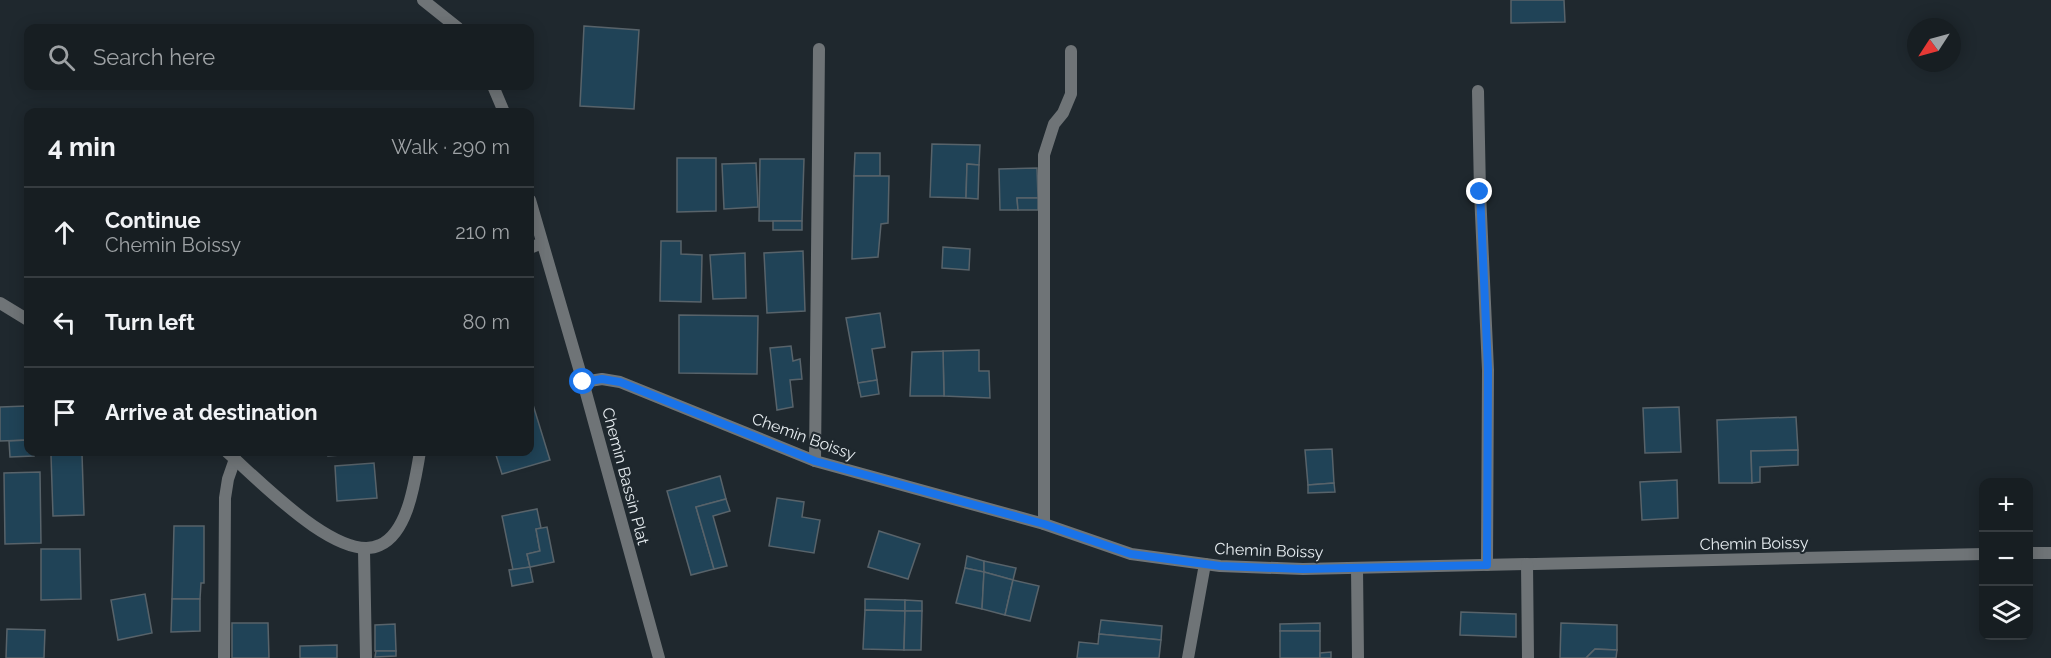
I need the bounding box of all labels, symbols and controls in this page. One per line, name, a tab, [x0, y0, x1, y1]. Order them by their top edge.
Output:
north arrow	[1907, 18, 1961, 72]
search box	[24, 24, 534, 90]
icon: search	[45, 41, 78, 74]
text: Search here	[93, 44, 215, 70]
text: 4 min	[48, 132, 116, 162]
text: Walk · 290 m	[391, 135, 510, 159]
route end	[1466, 178, 1492, 204]
text: Continue	[105, 207, 201, 233]
icon: ahead	[48, 216, 81, 249]
text: 210 m	[455, 220, 510, 244]
text: Chemin Boissy	[105, 233, 241, 257]
icon: left	[48, 306, 81, 339]
text: Turn left	[105, 309, 195, 335]
text: 80 m	[462, 310, 510, 334]
route start	[569, 368, 595, 394]
icon: arrive	[48, 396, 81, 429]
text: Arrive at destination	[105, 399, 318, 425]
street label: Chemin Bassin Plat	[598, 405, 653, 547]
street label: Chemin Boissy	[749, 409, 859, 464]
map controls	[1979, 478, 2033, 640]
button: +	[1979, 478, 2033, 532]
button: −	[1979, 532, 2033, 586]
street label: Chemin Boissy	[1699, 533, 1809, 554]
street label: Chemin Boissy	[1214, 539, 1324, 562]
button: layers	[1979, 586, 2033, 640]

